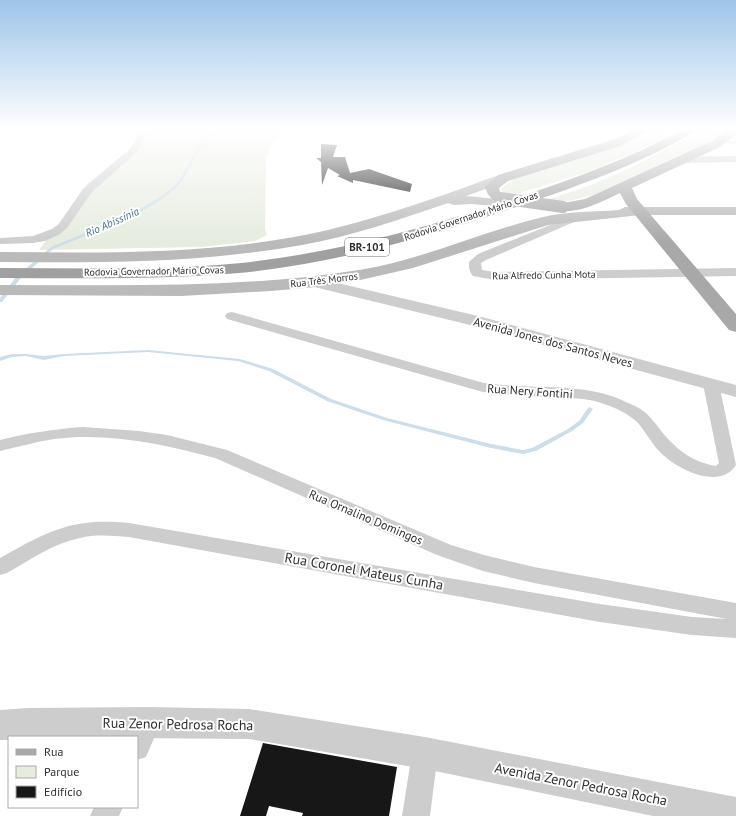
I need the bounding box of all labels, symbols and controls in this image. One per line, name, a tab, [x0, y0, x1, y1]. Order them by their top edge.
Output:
street label: Rodovia Governador Mário Covas	[402, 188, 540, 244]
water label: Rio Abissínia	[83, 204, 142, 240]
road number: BR-101	[345, 238, 389, 256]
street label: Rodovia Governador Mário Covas	[84, 263, 224, 279]
street label: Rua Alfredo Cunha Mota	[492, 268, 596, 282]
street label: Rua Três Morros	[289, 269, 359, 291]
street label: Avenida Jones dos Santos Neves	[472, 314, 634, 370]
street label: Rua Nery Fontini	[487, 381, 573, 401]
street label: Rua Ornalino Domingos	[307, 486, 425, 548]
street label: Rua Coronel Mateus Cunha	[283, 548, 445, 594]
street label: Rua Zenor Pedrosa Rocha	[103, 714, 254, 734]
legend	[8, 736, 138, 808]
text: Rua	[44, 744, 63, 759]
street label: Avenida Zenor Pedrosa Rocha	[493, 758, 669, 810]
text: Parque	[44, 764, 79, 779]
text: Edifício	[44, 784, 82, 799]

